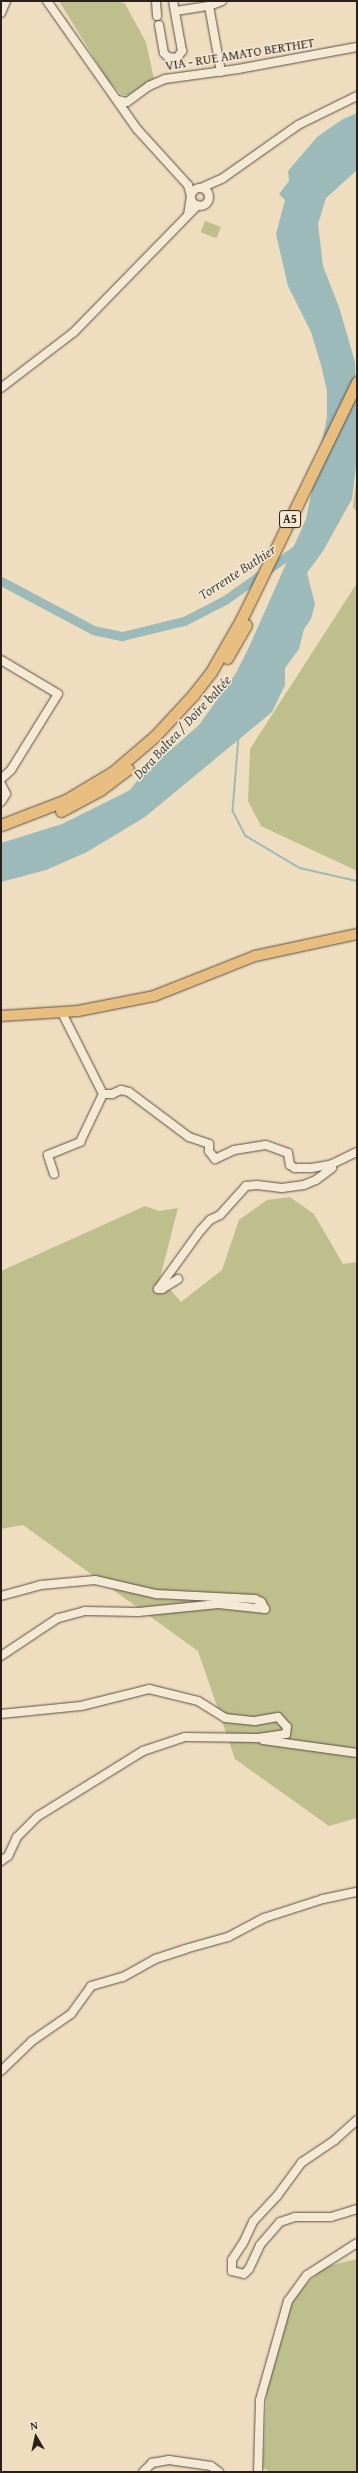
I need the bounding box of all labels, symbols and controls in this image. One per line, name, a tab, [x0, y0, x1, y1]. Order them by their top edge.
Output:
street label: VIA - RUE AMATO BERTHET	[164, 35, 316, 75]
road number: A5	[279, 509, 301, 529]
water label: Torrente Buthier	[195, 541, 279, 603]
water label: Dora Baltea / Doire baltée	[130, 672, 234, 782]
north arrow	[16, 2417, 56, 2457]
text: N	[29, 2417, 39, 2434]

